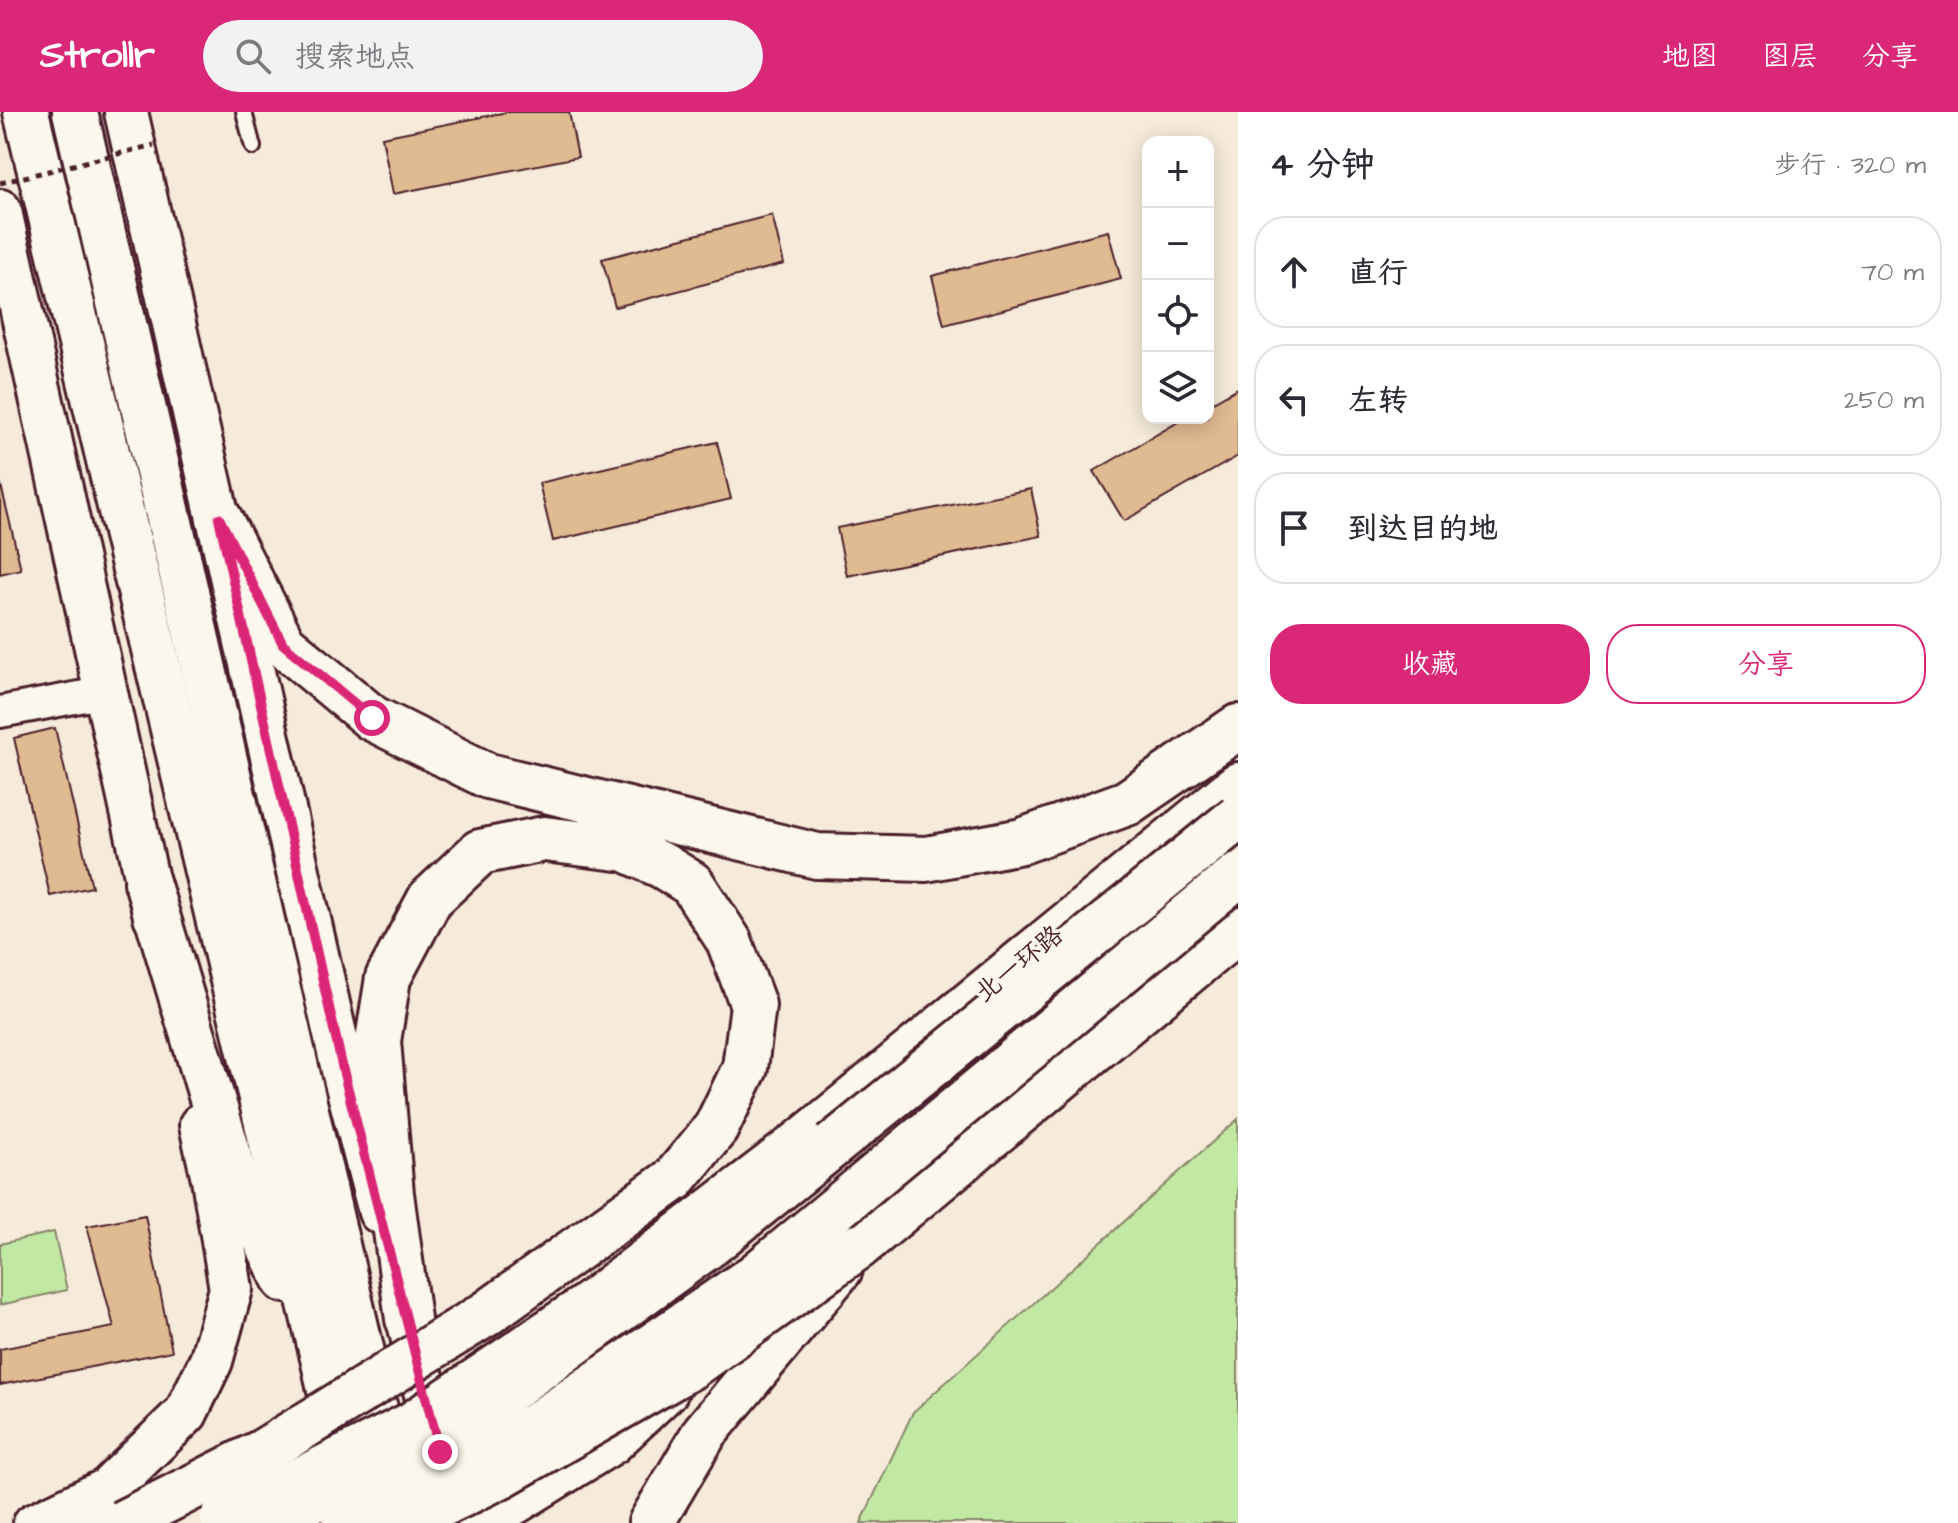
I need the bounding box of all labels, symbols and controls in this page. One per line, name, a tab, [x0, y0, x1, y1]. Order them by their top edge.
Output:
search box	[203, 20, 763, 92]
text: Strollr	[40, 30, 155, 82]
icon: search	[231, 34, 275, 78]
text: 搜索地点	[295, 36, 415, 78]
text: 地图	[1662, 37, 1718, 76]
text: 图层	[1762, 37, 1818, 76]
text: 分享	[1862, 37, 1918, 76]
map controls	[1142, 136, 1214, 424]
button: +	[1142, 136, 1214, 208]
text: 4 分钟	[1270, 141, 1375, 189]
text: 步行 · 320 m	[1774, 147, 1926, 183]
button: −	[1142, 208, 1214, 280]
icon: ahead	[1272, 250, 1316, 294]
text: 直行	[1348, 252, 1408, 294]
text: 70 m	[1861, 254, 1924, 290]
button: locate	[1142, 280, 1214, 352]
button: layers	[1142, 352, 1214, 424]
icon: left	[1272, 378, 1316, 422]
text: 左转	[1348, 380, 1408, 422]
text: 250 m	[1844, 382, 1924, 418]
icon: arrive	[1272, 506, 1316, 550]
text: 到达目的地	[1348, 508, 1498, 550]
button: 收藏	[1270, 624, 1590, 704]
button: 分享	[1606, 624, 1926, 704]
route start	[354, 700, 390, 736]
street label: 北一环路	[967, 917, 1071, 1011]
route end	[422, 1434, 458, 1470]

